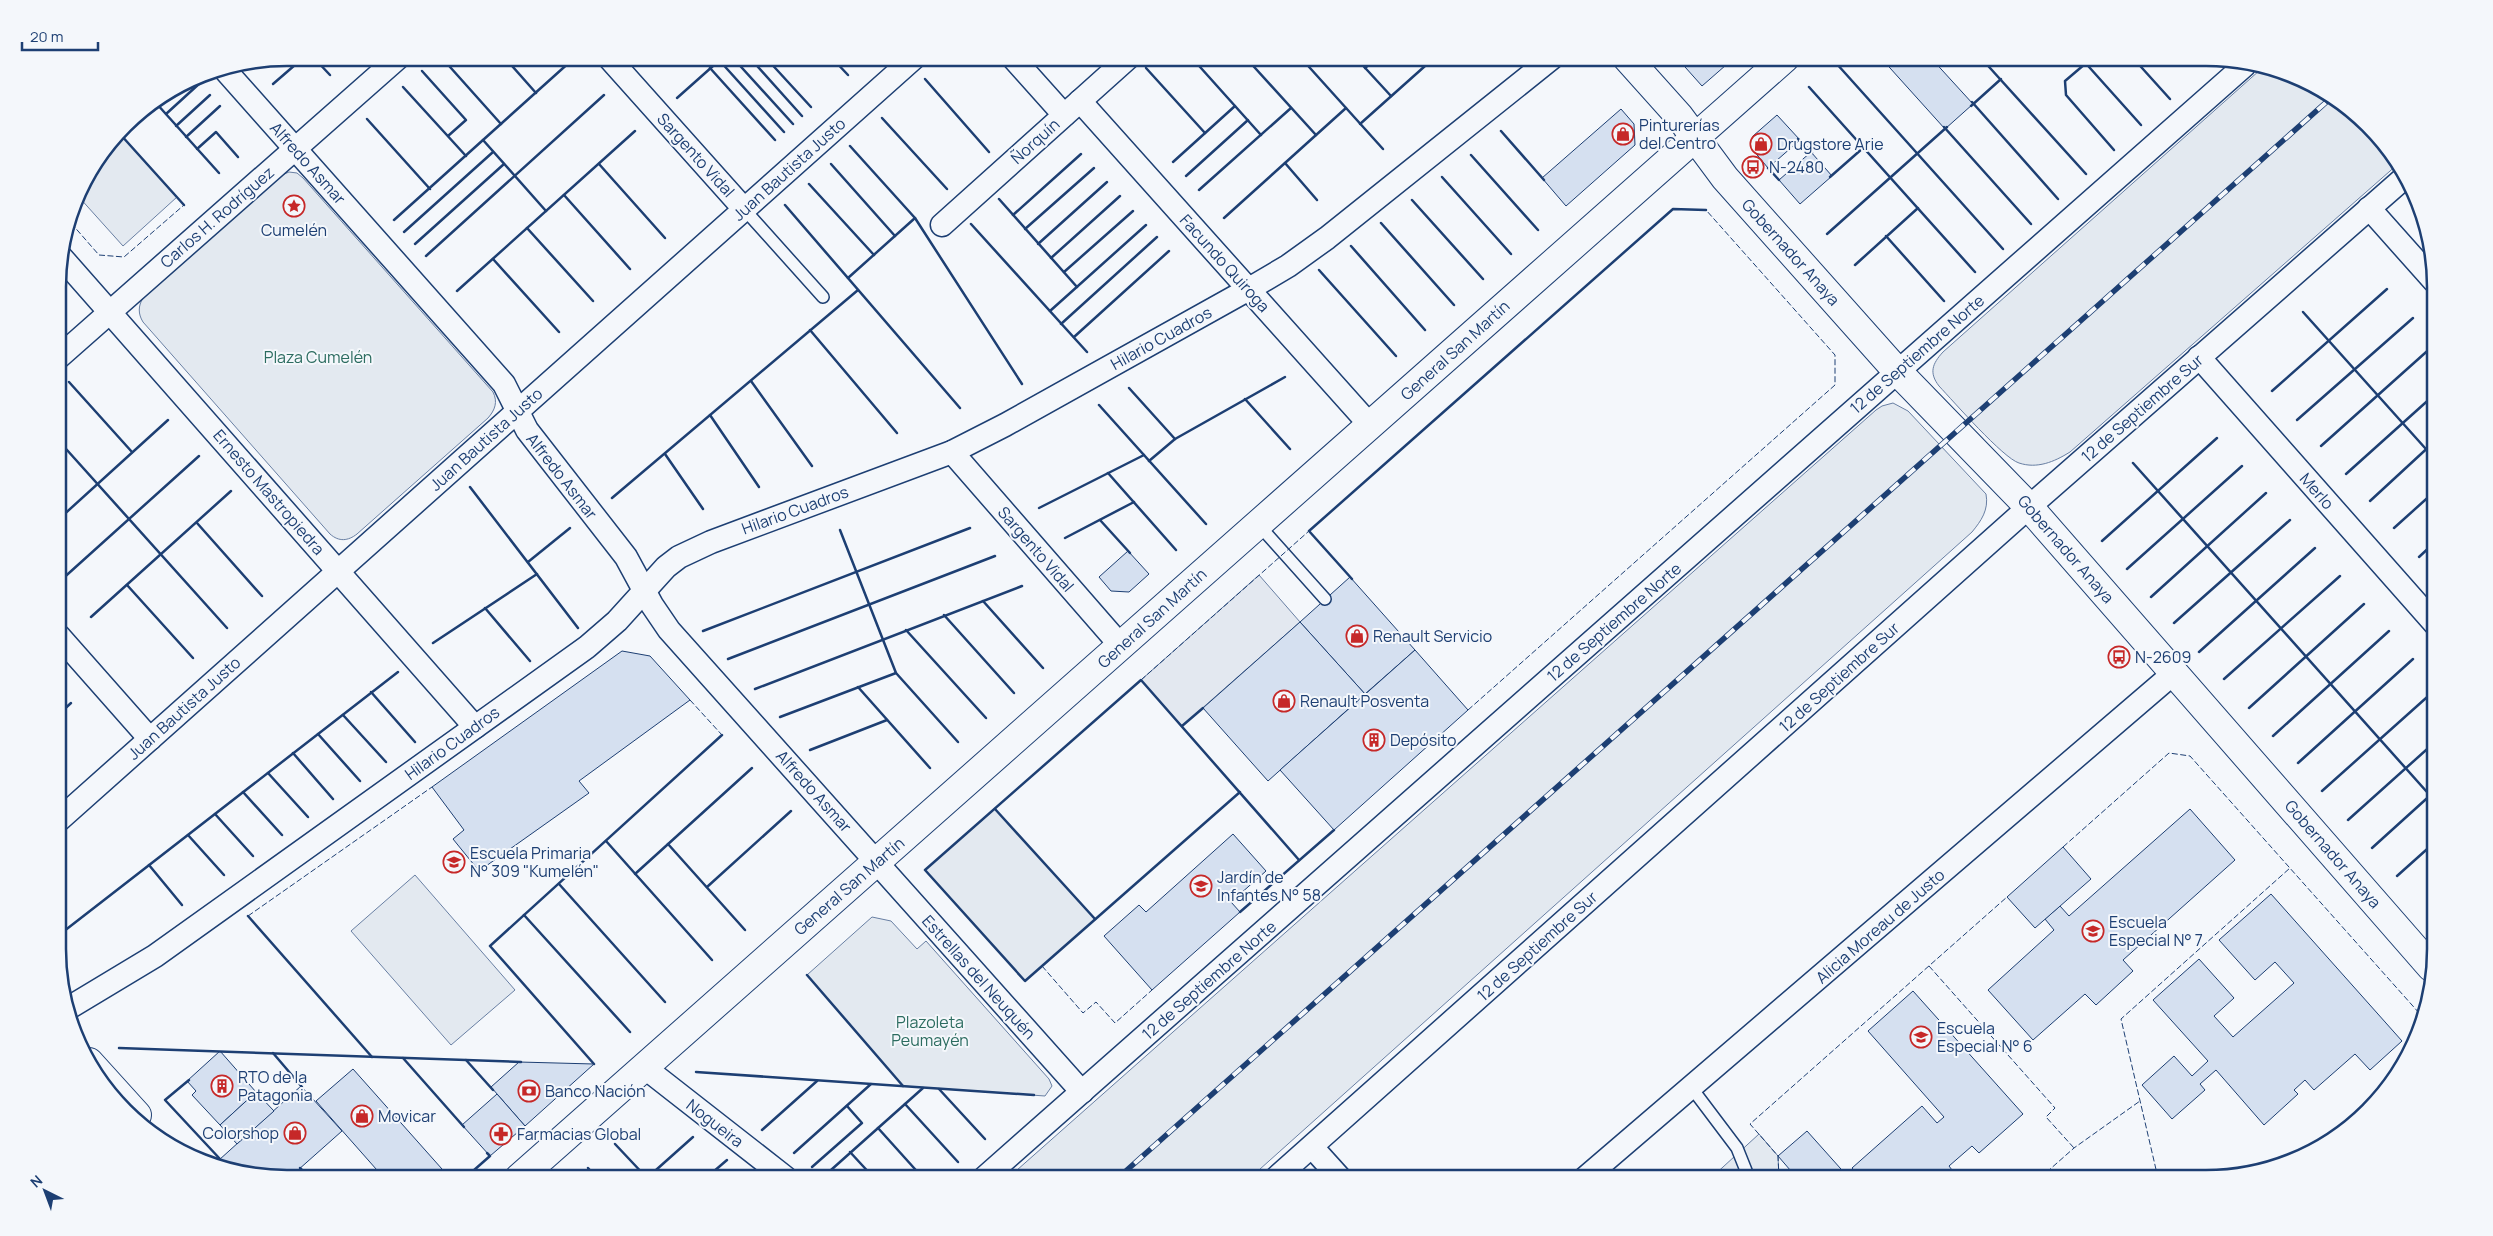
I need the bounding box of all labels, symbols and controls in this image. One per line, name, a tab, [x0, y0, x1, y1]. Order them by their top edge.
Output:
scale bar	[22, 20, 99, 52]
text: 20 m	[30, 26, 63, 47]
street label: Sargento Vidal	[652, 108, 740, 202]
street label: Juan Bautista Justo	[728, 112, 850, 226]
street label: Ñorquín	[1006, 113, 1064, 169]
place label: Pinturerías del Centro	[1639, 114, 1720, 154]
street label: Alfredo Asmar	[265, 117, 351, 209]
shop icon: Pinturerías del Centro	[1611, 122, 1635, 146]
shop icon: Drugstore Arie	[1749, 132, 1773, 156]
place label: Drugstore Arie	[1777, 133, 1884, 155]
bus stop icon: N-2480	[1741, 155, 1765, 179]
place label: N-2480	[1769, 156, 1824, 178]
street label: Carlos H. Rodríguez	[155, 161, 279, 273]
place icon: Cumelén	[282, 194, 306, 218]
street label: Gobernador Anaya	[1737, 194, 1845, 310]
street label: Facundo Quiroga	[1175, 209, 1275, 317]
place label: Cumelén	[261, 219, 327, 241]
street label: 12 de Septiembre Norte	[1845, 290, 1989, 418]
street label: General San Martín	[1396, 295, 1514, 405]
street label: Hilario Cuadros	[1107, 301, 1215, 375]
park label: Plaza Cumelén	[264, 346, 372, 368]
street label: 12 de Septiembre Sur	[2076, 349, 2208, 467]
street label: Juan Bautista Justo	[425, 382, 547, 496]
street label: Ernesto Mastropiedra	[208, 425, 330, 559]
street label: Alfredo Asmar	[521, 428, 603, 524]
street label: Merlo	[2295, 468, 2339, 514]
street label: Hilario Cuadros	[739, 480, 851, 540]
street label: Gobernador Anaya	[2013, 490, 2119, 608]
street label: Sargento Vidal	[993, 502, 1079, 596]
street label: 12 de Septiembre Norte	[1542, 558, 1686, 686]
street label: General San Martín	[1093, 563, 1211, 673]
street label: 12 de Septiembre Sur	[1774, 617, 1904, 737]
shop icon: Renault Servicio	[1345, 624, 1369, 648]
place label: Renault Servicio	[1373, 625, 1492, 647]
bus stop icon: N-2609	[2107, 645, 2131, 669]
place label: N-2609	[2135, 646, 2191, 668]
street label: Juan Bautista Justo	[123, 651, 245, 765]
shop icon: Renault Posventa	[1272, 689, 1296, 713]
place label: Renault Posventa	[1300, 690, 1429, 712]
street label: Hilario Cuadros	[400, 701, 504, 785]
building icon: Depósito	[1362, 728, 1386, 752]
place label: Depósito	[1390, 729, 1456, 751]
street label: Alfredo Asmar	[771, 745, 857, 837]
street label: Gobernador Anaya	[2280, 795, 2386, 913]
street label: General San Martín	[789, 832, 909, 940]
place label: Escuela Primaria N° 309 "Kumelén"	[470, 842, 599, 882]
school or university icon: Escuela Primaria N° 309 "Kumelén"	[442, 850, 466, 874]
street label: Alicia Moreau de Justo	[1811, 864, 1949, 988]
place label: Jardín de Infantes N° 58	[1217, 866, 1321, 906]
school or university icon: Jardín de Infantes N° 58	[1189, 874, 1213, 898]
street label: 12 de Septiembre Sur	[1472, 886, 1602, 1006]
street label: Estrellas del Neuquén	[917, 910, 1041, 1044]
place label: Escuela Especial N° 7	[2109, 911, 2203, 951]
street label: 12 de Septiembre Norte	[1137, 916, 1281, 1044]
school or university icon: Escuela Especial N° 7	[2081, 919, 2105, 943]
park label: Plazoleta Peumayén	[891, 1011, 969, 1051]
place label: Escuela Especial N° 6	[1937, 1017, 2033, 1057]
school or university icon: Escuela Especial N° 6	[1909, 1025, 1933, 1049]
place label: RTO de la Patagonia	[238, 1066, 313, 1106]
building icon: RTO de la Patagonia	[210, 1074, 234, 1098]
bank icon: Banco Nación	[517, 1079, 541, 1103]
place label: Banco Nación	[545, 1080, 646, 1102]
street label: Nogueira	[682, 1094, 748, 1152]
shop icon: Movicar	[350, 1104, 374, 1128]
place label: Movicar	[378, 1105, 436, 1127]
shop icon: Colorshop	[283, 1121, 307, 1145]
place label: Colorshop	[203, 1122, 279, 1144]
pharmacy icon: Farmacias Global	[489, 1122, 513, 1146]
place label: Farmacias Global	[517, 1123, 641, 1145]
north arrow	[20, 1166, 70, 1216]
text: N	[26, 1171, 46, 1191]

